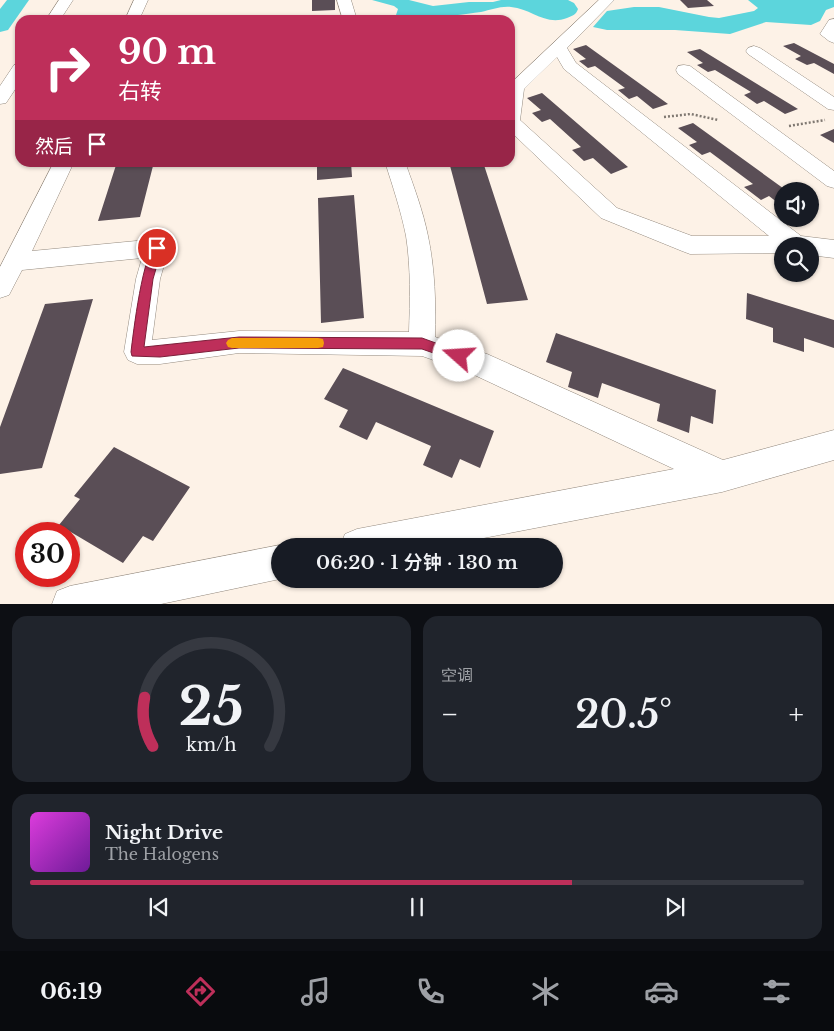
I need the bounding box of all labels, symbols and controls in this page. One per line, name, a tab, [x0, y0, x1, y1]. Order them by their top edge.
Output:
text: 90 m	[118, 30, 216, 73]
icon: right	[35, 35, 100, 100]
text: 右转	[118, 78, 162, 105]
icon: arrive	[83, 130, 111, 158]
text: 然后	[35, 135, 73, 158]
map controls	[774, 182, 819, 282]
button: sound	[774, 182, 819, 227]
pin	[136, 227, 178, 269]
icon: arrive	[143, 234, 171, 262]
button: search	[774, 237, 819, 282]
position arrow	[432, 329, 484, 381]
speed limit sign: 30	[15, 522, 80, 587]
text: 06:20 · 1 分钟 · 130 m	[316, 551, 518, 574]
text: 空调	[441, 665, 473, 685]
text: 25	[179, 675, 244, 739]
text: 20.5°	[575, 691, 672, 738]
text: −	[441, 697, 459, 732]
text: +	[789, 697, 804, 732]
text: km/h	[186, 734, 237, 756]
text: Night Drive	[105, 821, 223, 844]
text: The Halogens	[105, 844, 219, 864]
icon: previous	[145, 893, 173, 921]
icon: pause	[403, 893, 431, 921]
icon: next	[661, 893, 689, 921]
icon: directions	[183, 974, 218, 1009]
icon: music	[298, 974, 333, 1009]
icon: phone	[413, 974, 448, 1009]
icon: climate	[528, 974, 563, 1009]
icon: car	[644, 974, 679, 1009]
icon: filters	[759, 974, 794, 1009]
text: 06:19	[40, 978, 102, 1005]

